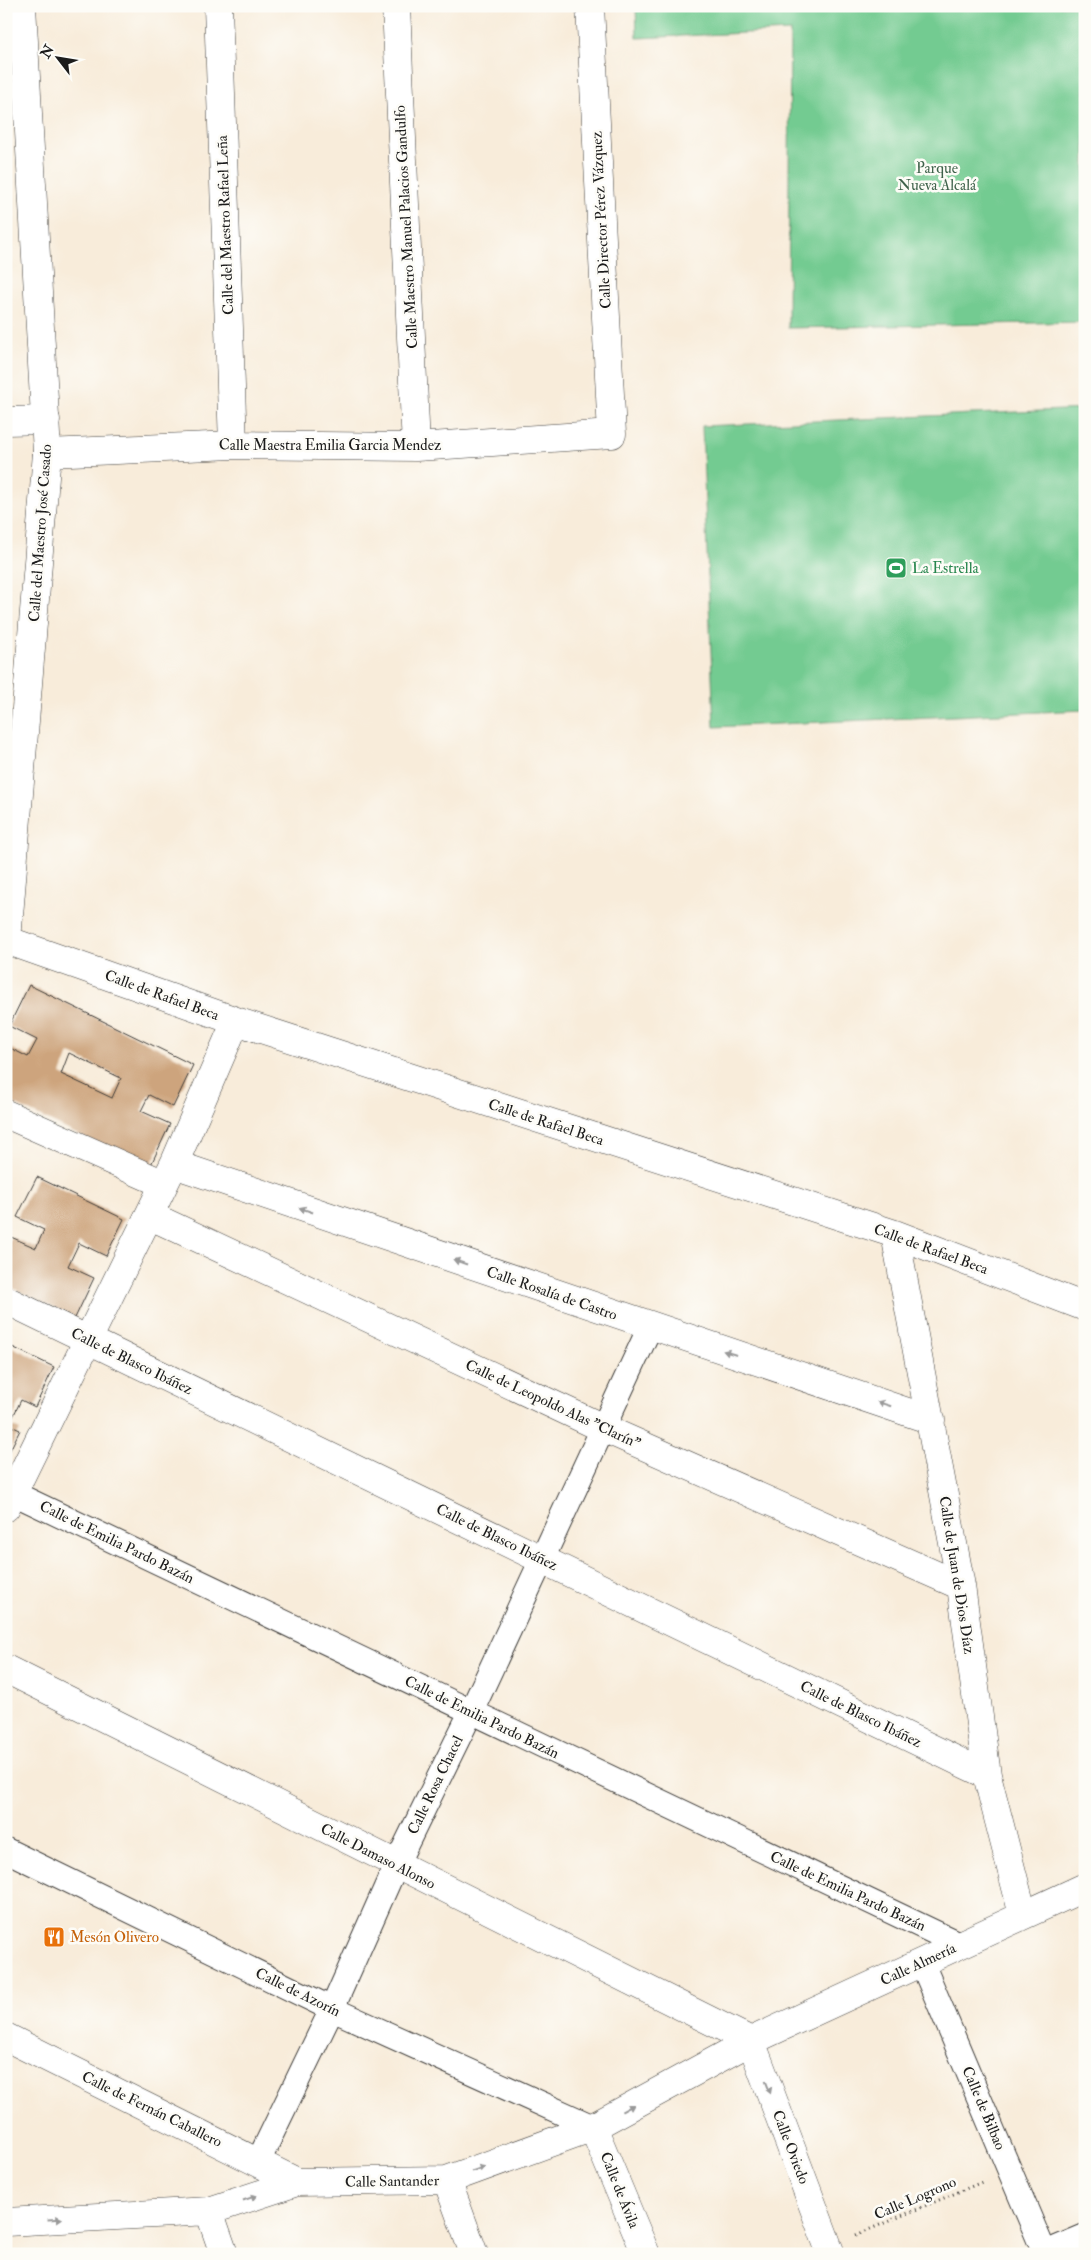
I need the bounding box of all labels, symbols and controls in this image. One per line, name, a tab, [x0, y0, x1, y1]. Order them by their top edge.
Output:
north arrow	[32, 32, 82, 82]
text: N	[36, 41, 58, 62]
street label: Calle Maestro Manuel Palacios Gandulfo	[391, 105, 422, 349]
street label: Calle Director Pérez Vázquez	[587, 131, 616, 309]
street label: Calle del Maestro Rafael Leña	[213, 134, 238, 315]
park label: Parque Nueva Alcalá	[898, 159, 977, 195]
street label: Calle Maestra Emilia Garcia Mendez	[219, 436, 441, 455]
street label: Calle del Maestro José Casado	[25, 444, 57, 623]
sports icon: La Estrella	[884, 556, 908, 580]
place label: La Estrella	[912, 559, 980, 578]
street label: Calle de Rafael Beca	[102, 966, 222, 1025]
street label: Calle de Rafael Beca	[486, 1095, 607, 1150]
one-way arrow	[299, 1205, 314, 1213]
street label: Calle de Rafael Beca	[871, 1220, 991, 1279]
one-way arrow	[452, 1258, 467, 1266]
street label: Calle Rosalía de Castro	[484, 1262, 620, 1325]
street label: Calle de Blasco Ibáñez	[68, 1324, 196, 1399]
one-way arrow	[722, 1349, 737, 1357]
street label: Calle de Leopoldo Alas "Clarín"	[462, 1355, 644, 1454]
one-way arrow	[877, 1400, 892, 1408]
street label: Calle de Juan de Dios Díaz	[934, 1495, 978, 1656]
street label: Calle de Emilia Pardo Bazán	[36, 1497, 197, 1588]
street label: Calle de Blasco Ibáñez	[433, 1500, 561, 1575]
street label: Calle de Emilia Pardo Bazán	[401, 1672, 562, 1763]
street label: Calle de Blasco Ibáñez	[797, 1677, 925, 1752]
street label: Calle Rosa Chacel	[403, 1733, 468, 1838]
street label: Calle Damaso Alonso	[317, 1819, 438, 1894]
street label: Calle de Emilia Pardo Bazán	[767, 1847, 929, 1936]
restaurant icon: Mesón Olivero	[42, 1925, 66, 1949]
place label: Mesón Olivero	[70, 1928, 159, 1947]
street label: Calle Almería	[877, 1938, 960, 1990]
street label: Calle de Azorín	[252, 1964, 344, 2021]
street label: Calle de Bilbao	[957, 2063, 1010, 2153]
street label: Calle de Fernán Caballero	[78, 2067, 225, 2152]
one-way arrow	[765, 2079, 772, 2094]
one-way arrow	[621, 2104, 635, 2112]
street label: Calle Oviedo	[768, 2108, 813, 2187]
street label: Calle de Ávila	[596, 2149, 646, 2232]
one-way arrow	[471, 2165, 486, 2173]
street label: Calle Santander	[345, 2171, 440, 2192]
street label: Calle Logrono	[871, 2173, 959, 2224]
one-way arrow	[243, 2193, 258, 2201]
one-way arrow	[47, 2215, 63, 2223]

